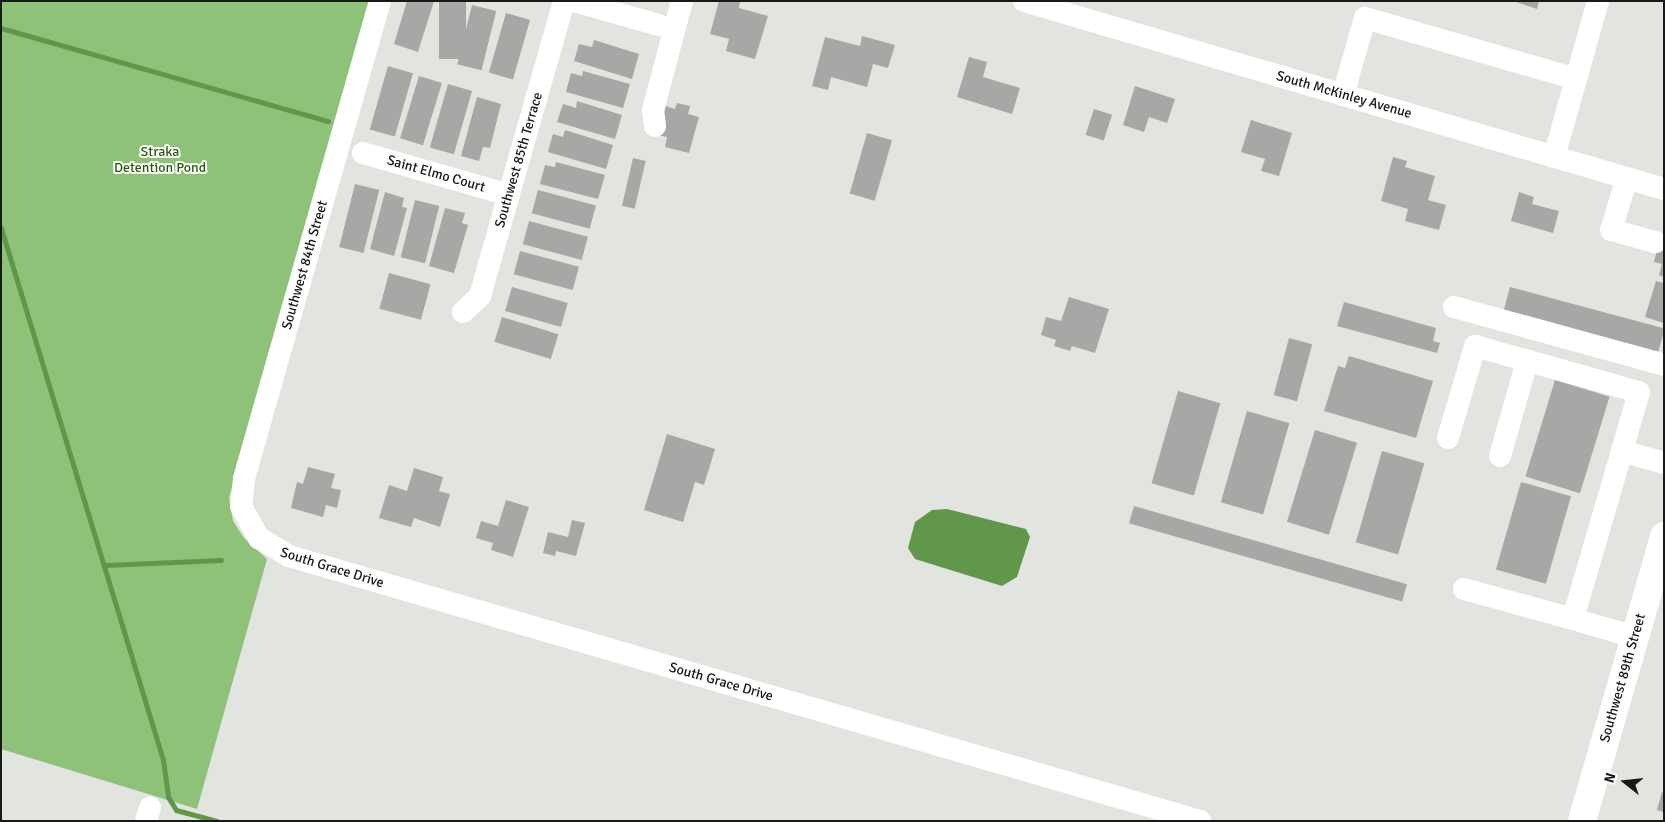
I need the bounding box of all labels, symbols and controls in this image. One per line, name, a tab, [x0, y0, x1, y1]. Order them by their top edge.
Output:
street label: South McKinley Avenue	[1274, 68, 1414, 122]
street label: Southwest 85th Terrace	[492, 90, 546, 230]
park label: Straka Detention Pond	[114, 144, 206, 176]
street label: Saint Elmo Court	[385, 152, 487, 196]
street label: Southwest 84th Street	[279, 199, 331, 331]
street label: South Grace Drive	[278, 544, 386, 592]
street label: Southwest 89th Street	[1597, 612, 1649, 744]
street label: South Grace Drive	[667, 659, 775, 705]
north arrow	[1600, 757, 1650, 807]
text: N	[1601, 771, 1620, 785]

